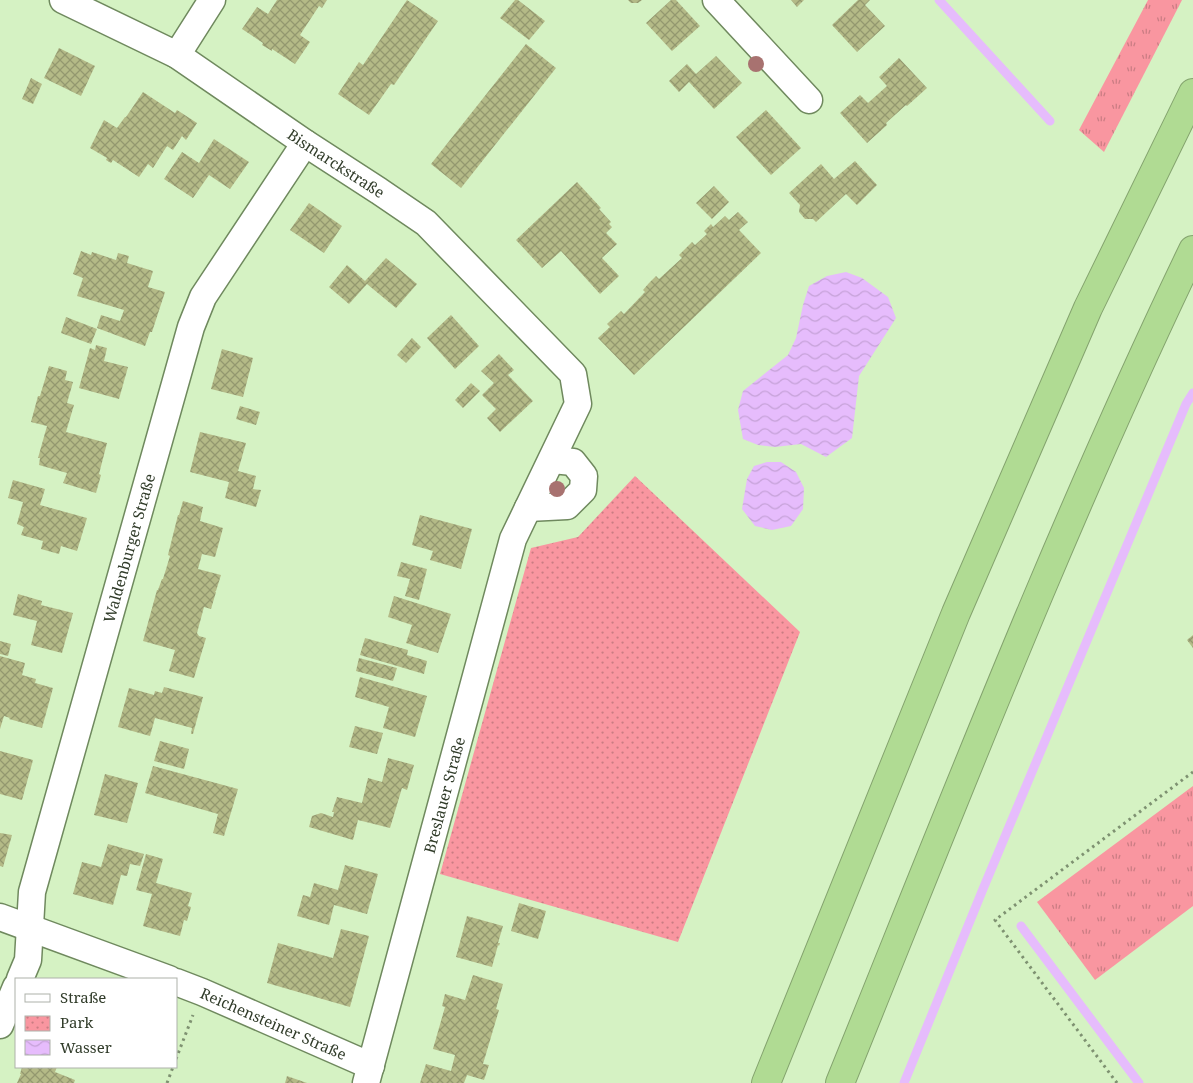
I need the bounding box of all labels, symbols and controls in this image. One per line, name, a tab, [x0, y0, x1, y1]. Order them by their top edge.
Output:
street label: Bismarckstraße	[284, 124, 389, 202]
street label: Waldenburger Straße	[98, 471, 159, 625]
street label: Breslauer Straße	[419, 735, 469, 855]
legend	[15, 978, 178, 1068]
street label: Reichensteiner Straße	[198, 983, 350, 1064]
text: Straße	[60, 987, 106, 1007]
text: Park	[60, 1012, 94, 1032]
text: Wasser	[60, 1037, 112, 1057]

